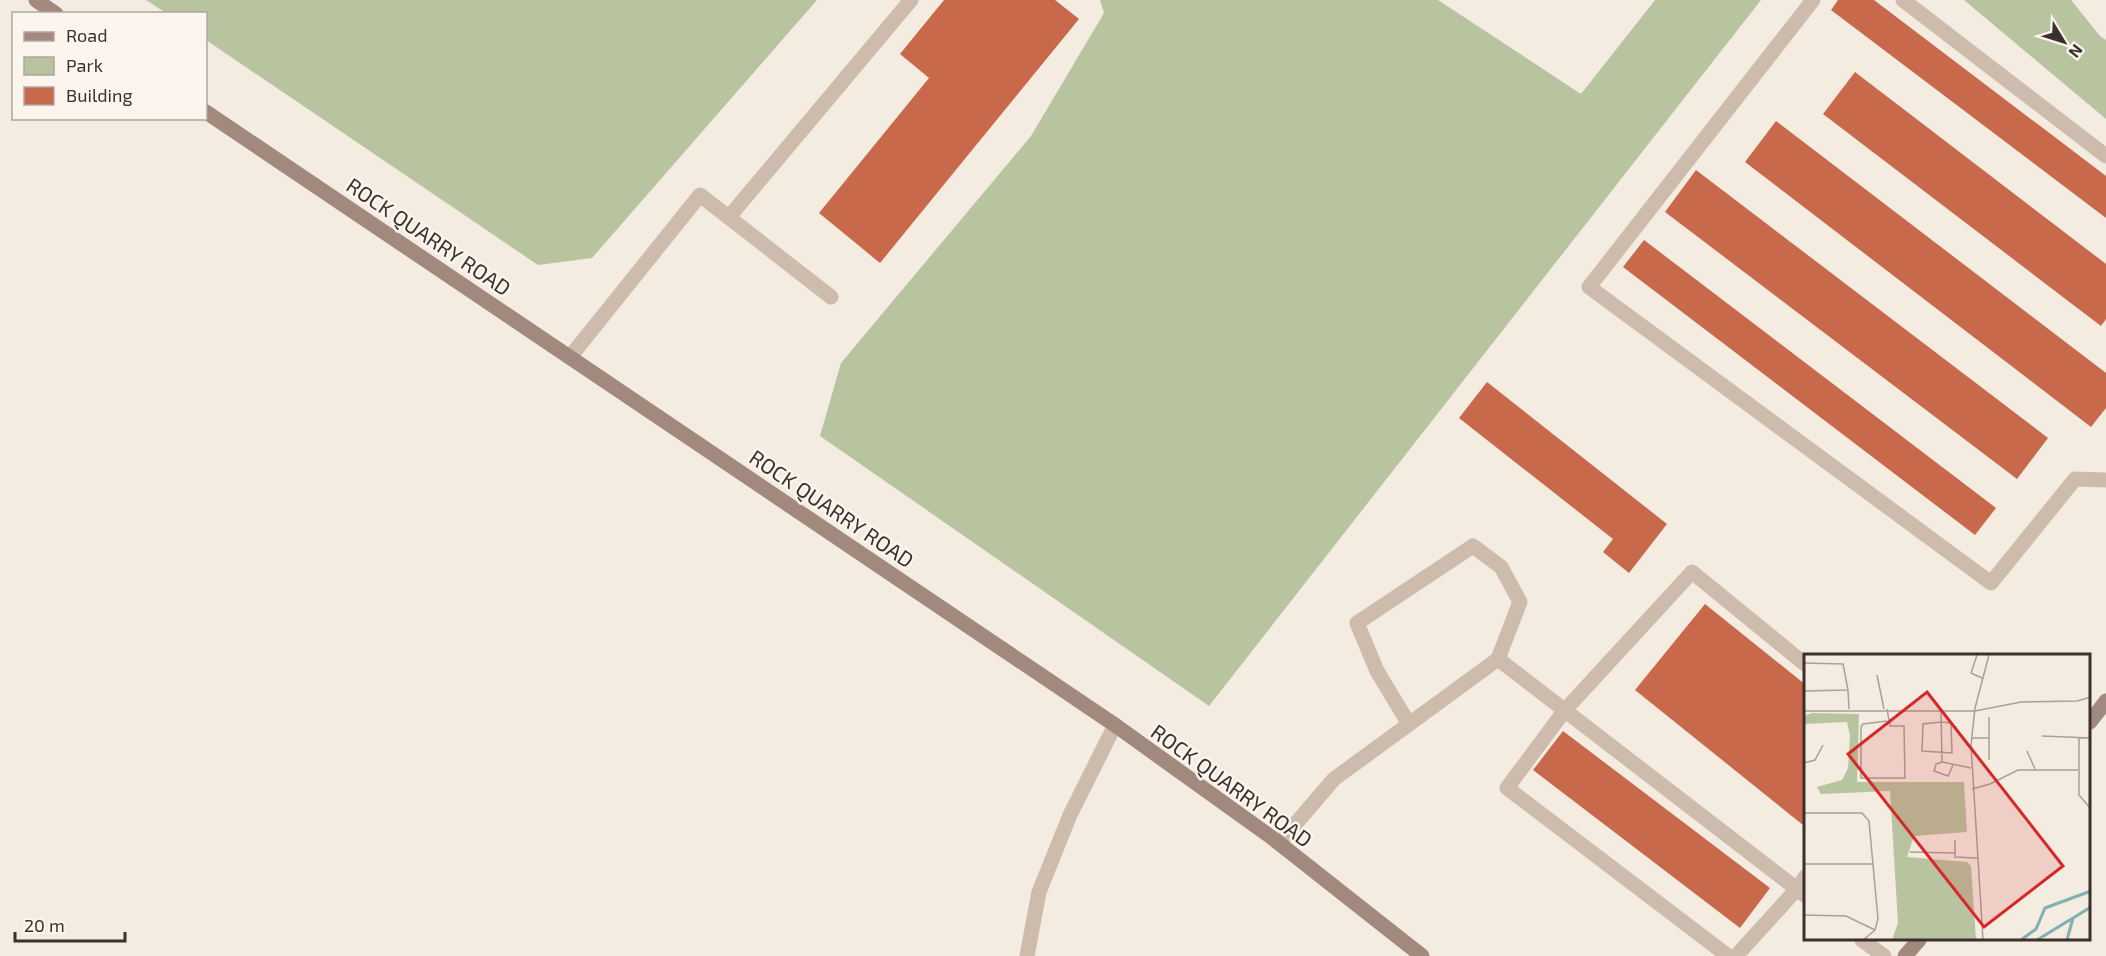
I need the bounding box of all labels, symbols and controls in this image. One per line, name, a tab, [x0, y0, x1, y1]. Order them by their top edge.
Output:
legend	[12, 12, 207, 120]
north arrow	[2034, 12, 2094, 72]
text: Road	[66, 24, 107, 46]
text: N	[2065, 41, 2087, 62]
text: Park	[66, 54, 103, 76]
text: Building	[66, 84, 133, 106]
street label: ROCK QUARRY ROAD	[342, 172, 516, 301]
street label: ROCK QUARRY ROAD	[745, 444, 919, 573]
inset map	[1804, 654, 2091, 941]
street label: ROCK QUARRY ROAD	[1146, 718, 1317, 853]
scale bar	[15, 905, 124, 943]
text: 20 m	[24, 914, 65, 936]

